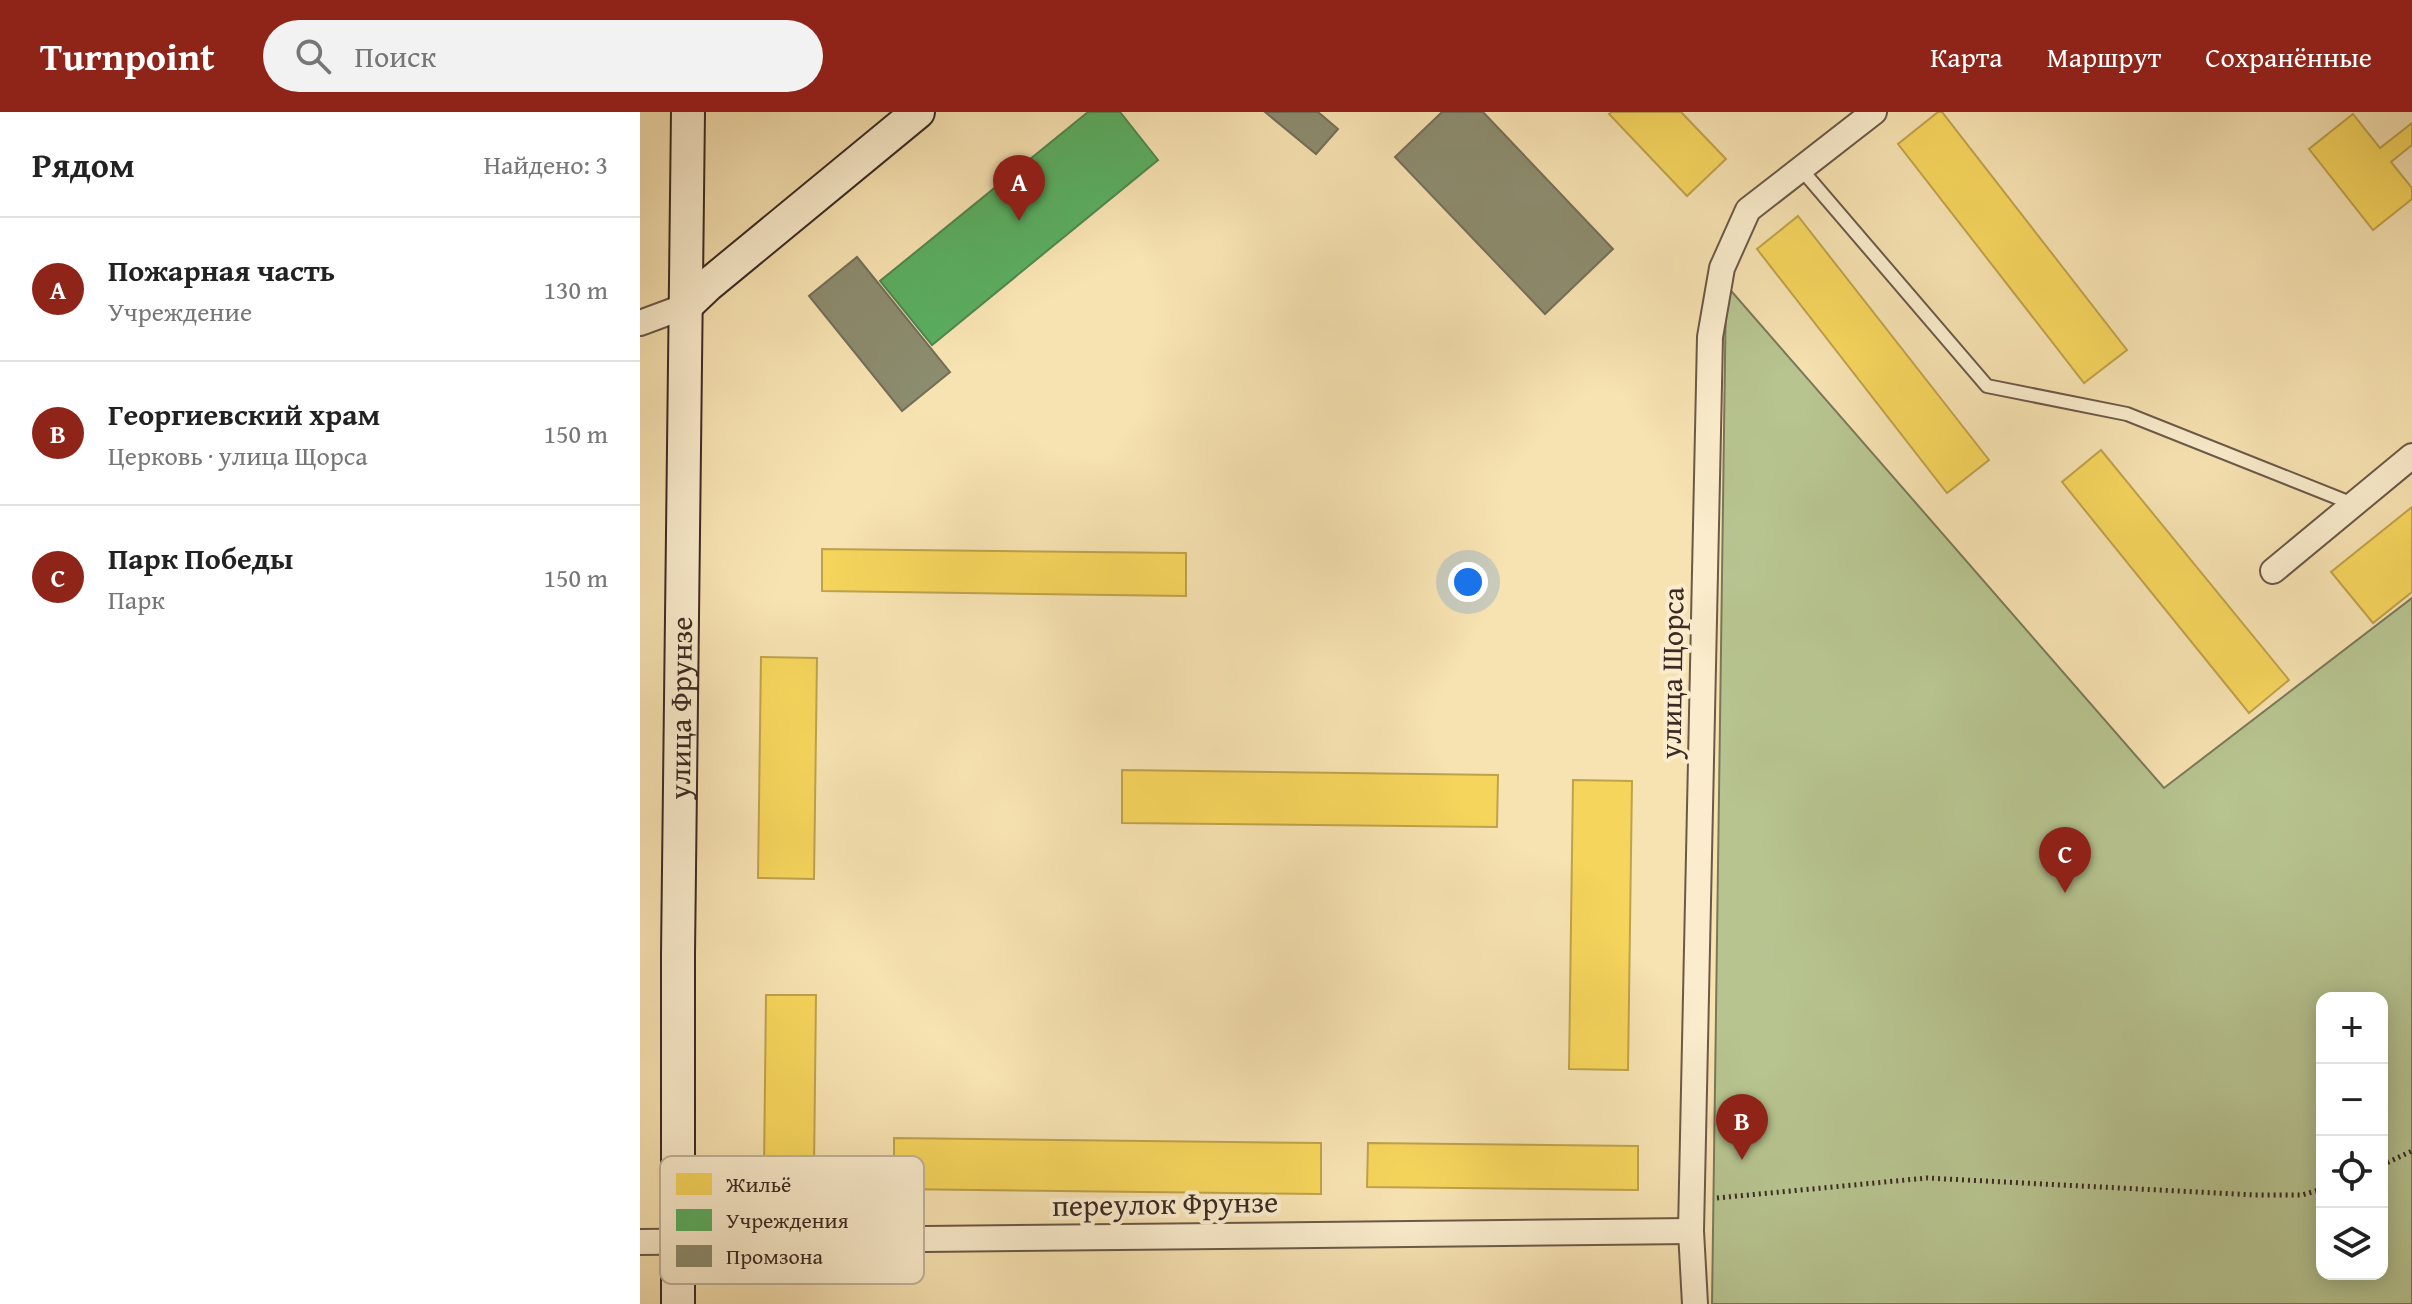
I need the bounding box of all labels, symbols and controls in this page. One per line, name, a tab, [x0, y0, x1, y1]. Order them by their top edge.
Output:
search box	[263, 20, 823, 92]
text: Turnpoint	[40, 28, 215, 84]
icon: search	[291, 34, 335, 78]
text: Поиск	[355, 34, 436, 78]
text: Карта	[1930, 36, 2003, 77]
text: Маршрут	[2047, 36, 2161, 77]
text: Сохранённые	[2205, 36, 2372, 77]
text: Рядом	[32, 140, 135, 189]
text: Найдено: 3	[484, 145, 608, 184]
pin: A	[993, 155, 1045, 221]
text: Пожарная часть	[108, 248, 335, 292]
text: A	[50, 270, 66, 309]
text: 130 m	[543, 270, 608, 309]
text: Учреждение	[108, 292, 252, 331]
text: Георгиевский храм	[108, 392, 380, 436]
text: B	[50, 414, 66, 453]
text: 150 m	[543, 414, 608, 453]
text: Церковь · улица Щорса	[108, 436, 368, 475]
text: Парк Победы	[108, 536, 293, 580]
text: C	[51, 558, 65, 597]
text: 150 m	[543, 558, 608, 597]
your location	[1448, 562, 1488, 602]
text: Парк	[108, 580, 165, 619]
street label: улица Щорса	[1647, 586, 1695, 760]
street label: улица Фрунзе	[657, 616, 703, 801]
pin: C	[2039, 827, 2091, 893]
map controls	[2316, 992, 2388, 1280]
button: +	[2316, 992, 2388, 1064]
button: −	[2316, 1064, 2388, 1136]
pin: B	[1716, 1094, 1768, 1160]
button: locate	[2316, 1136, 2388, 1208]
legend	[660, 1156, 924, 1284]
text: Жильё	[725, 1168, 791, 1200]
street label: переулок Фрунзе	[1052, 1179, 1278, 1227]
text: Учреждения	[726, 1204, 849, 1236]
button: layers	[2316, 1208, 2388, 1280]
text: Промзона	[726, 1240, 824, 1272]

